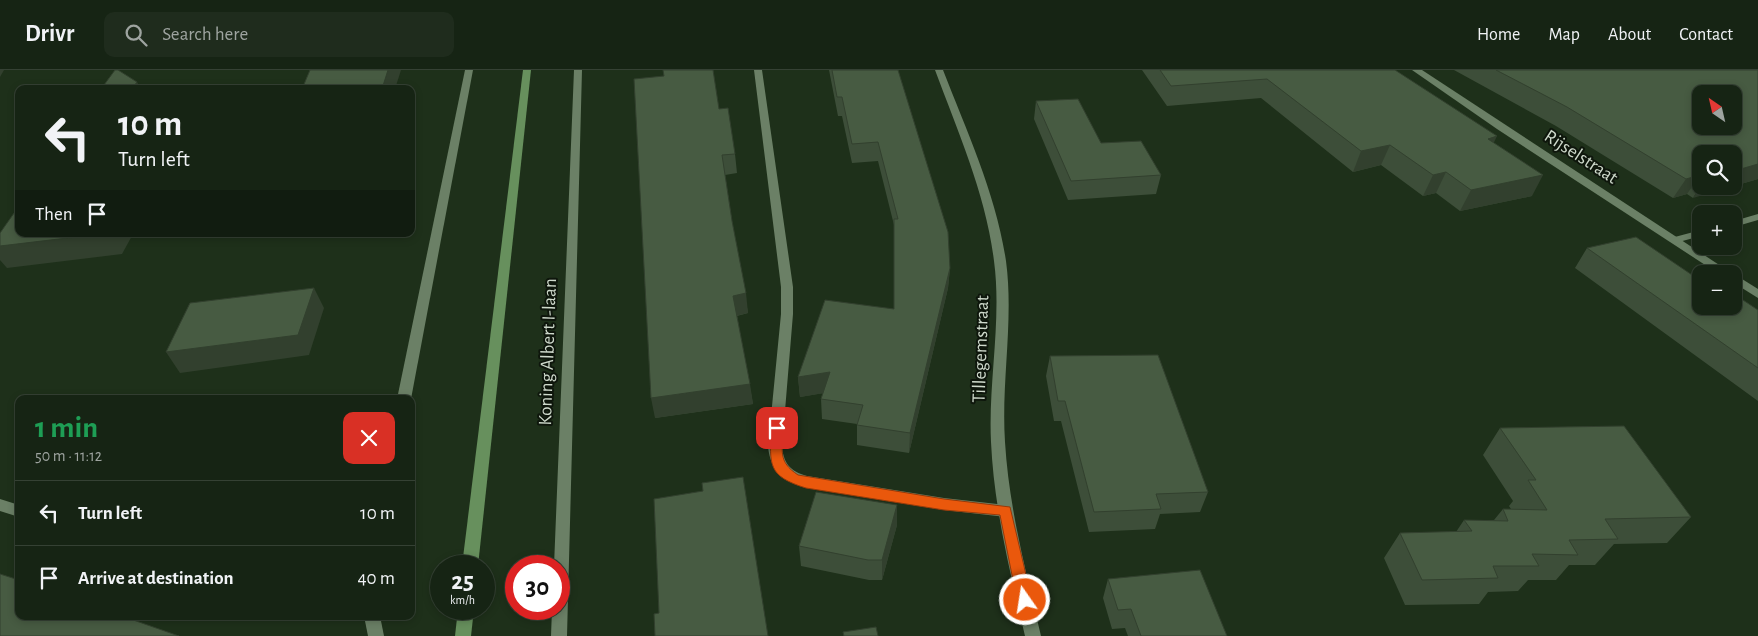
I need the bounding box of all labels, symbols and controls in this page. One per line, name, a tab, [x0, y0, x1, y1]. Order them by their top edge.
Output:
search box	[104, 12, 454, 57]
icon: search	[122, 21, 150, 49]
text: Drivr	[25, 22, 74, 46]
text: Search here	[162, 25, 248, 44]
text: Home	[1477, 26, 1520, 44]
text: Map	[1548, 26, 1580, 44]
text: About	[1608, 26, 1651, 44]
text: Contact	[1679, 26, 1733, 44]
north arrow	[1692, 85, 1742, 135]
map controls	[1692, 85, 1742, 315]
icon: left	[35, 105, 100, 170]
text: 10 m	[118, 107, 182, 142]
street label: Rijselstraat	[1541, 126, 1621, 188]
button: search	[1692, 145, 1742, 195]
text: Turn left	[118, 148, 190, 170]
icon: arrive	[83, 200, 111, 228]
text: Then	[35, 205, 73, 224]
button: +	[1692, 205, 1742, 255]
button: −	[1692, 265, 1742, 315]
street label: Koning Albert I-laan	[536, 278, 560, 426]
street label: Tillegemstraat	[970, 295, 992, 403]
pin	[756, 407, 798, 449]
button: close	[343, 412, 395, 464]
text: 1 min	[35, 413, 98, 443]
icon: arrive	[763, 414, 791, 442]
text: 50 m · 11:12	[35, 448, 102, 464]
icon: left	[35, 499, 63, 527]
text: Turn left	[78, 504, 142, 523]
text: 10 m	[360, 504, 395, 523]
speed limit sign: 30	[505, 555, 570, 620]
icon: arrive	[35, 564, 63, 592]
text: Arrive at destination	[78, 569, 234, 588]
text: 40 m	[357, 569, 395, 588]
text: 25	[451, 569, 474, 594]
position arrow	[998, 573, 1050, 625]
text: km/h	[450, 594, 475, 606]

